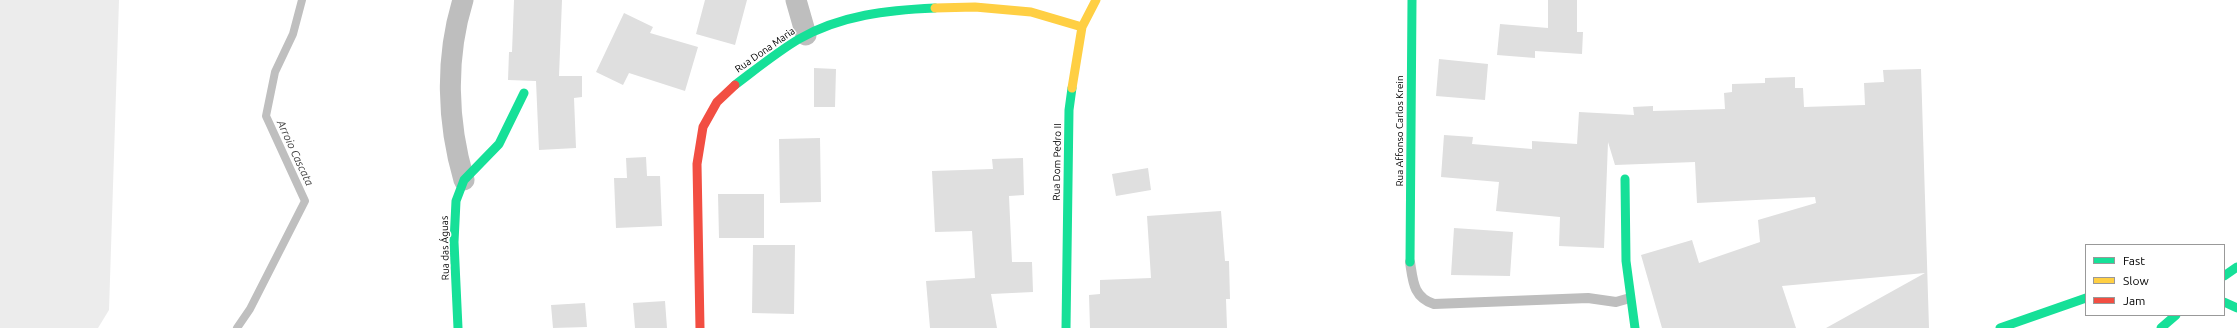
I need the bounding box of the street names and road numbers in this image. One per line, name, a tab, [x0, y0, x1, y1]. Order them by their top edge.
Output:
street label: Rua Dona Maria	[733, 25, 797, 75]
street label: Rua Affonso Carlos Krein	[1394, 75, 1406, 187]
street label: Rua Dom Pedro II	[1050, 123, 1064, 201]
street label: Rua das Águas	[438, 216, 452, 280]

